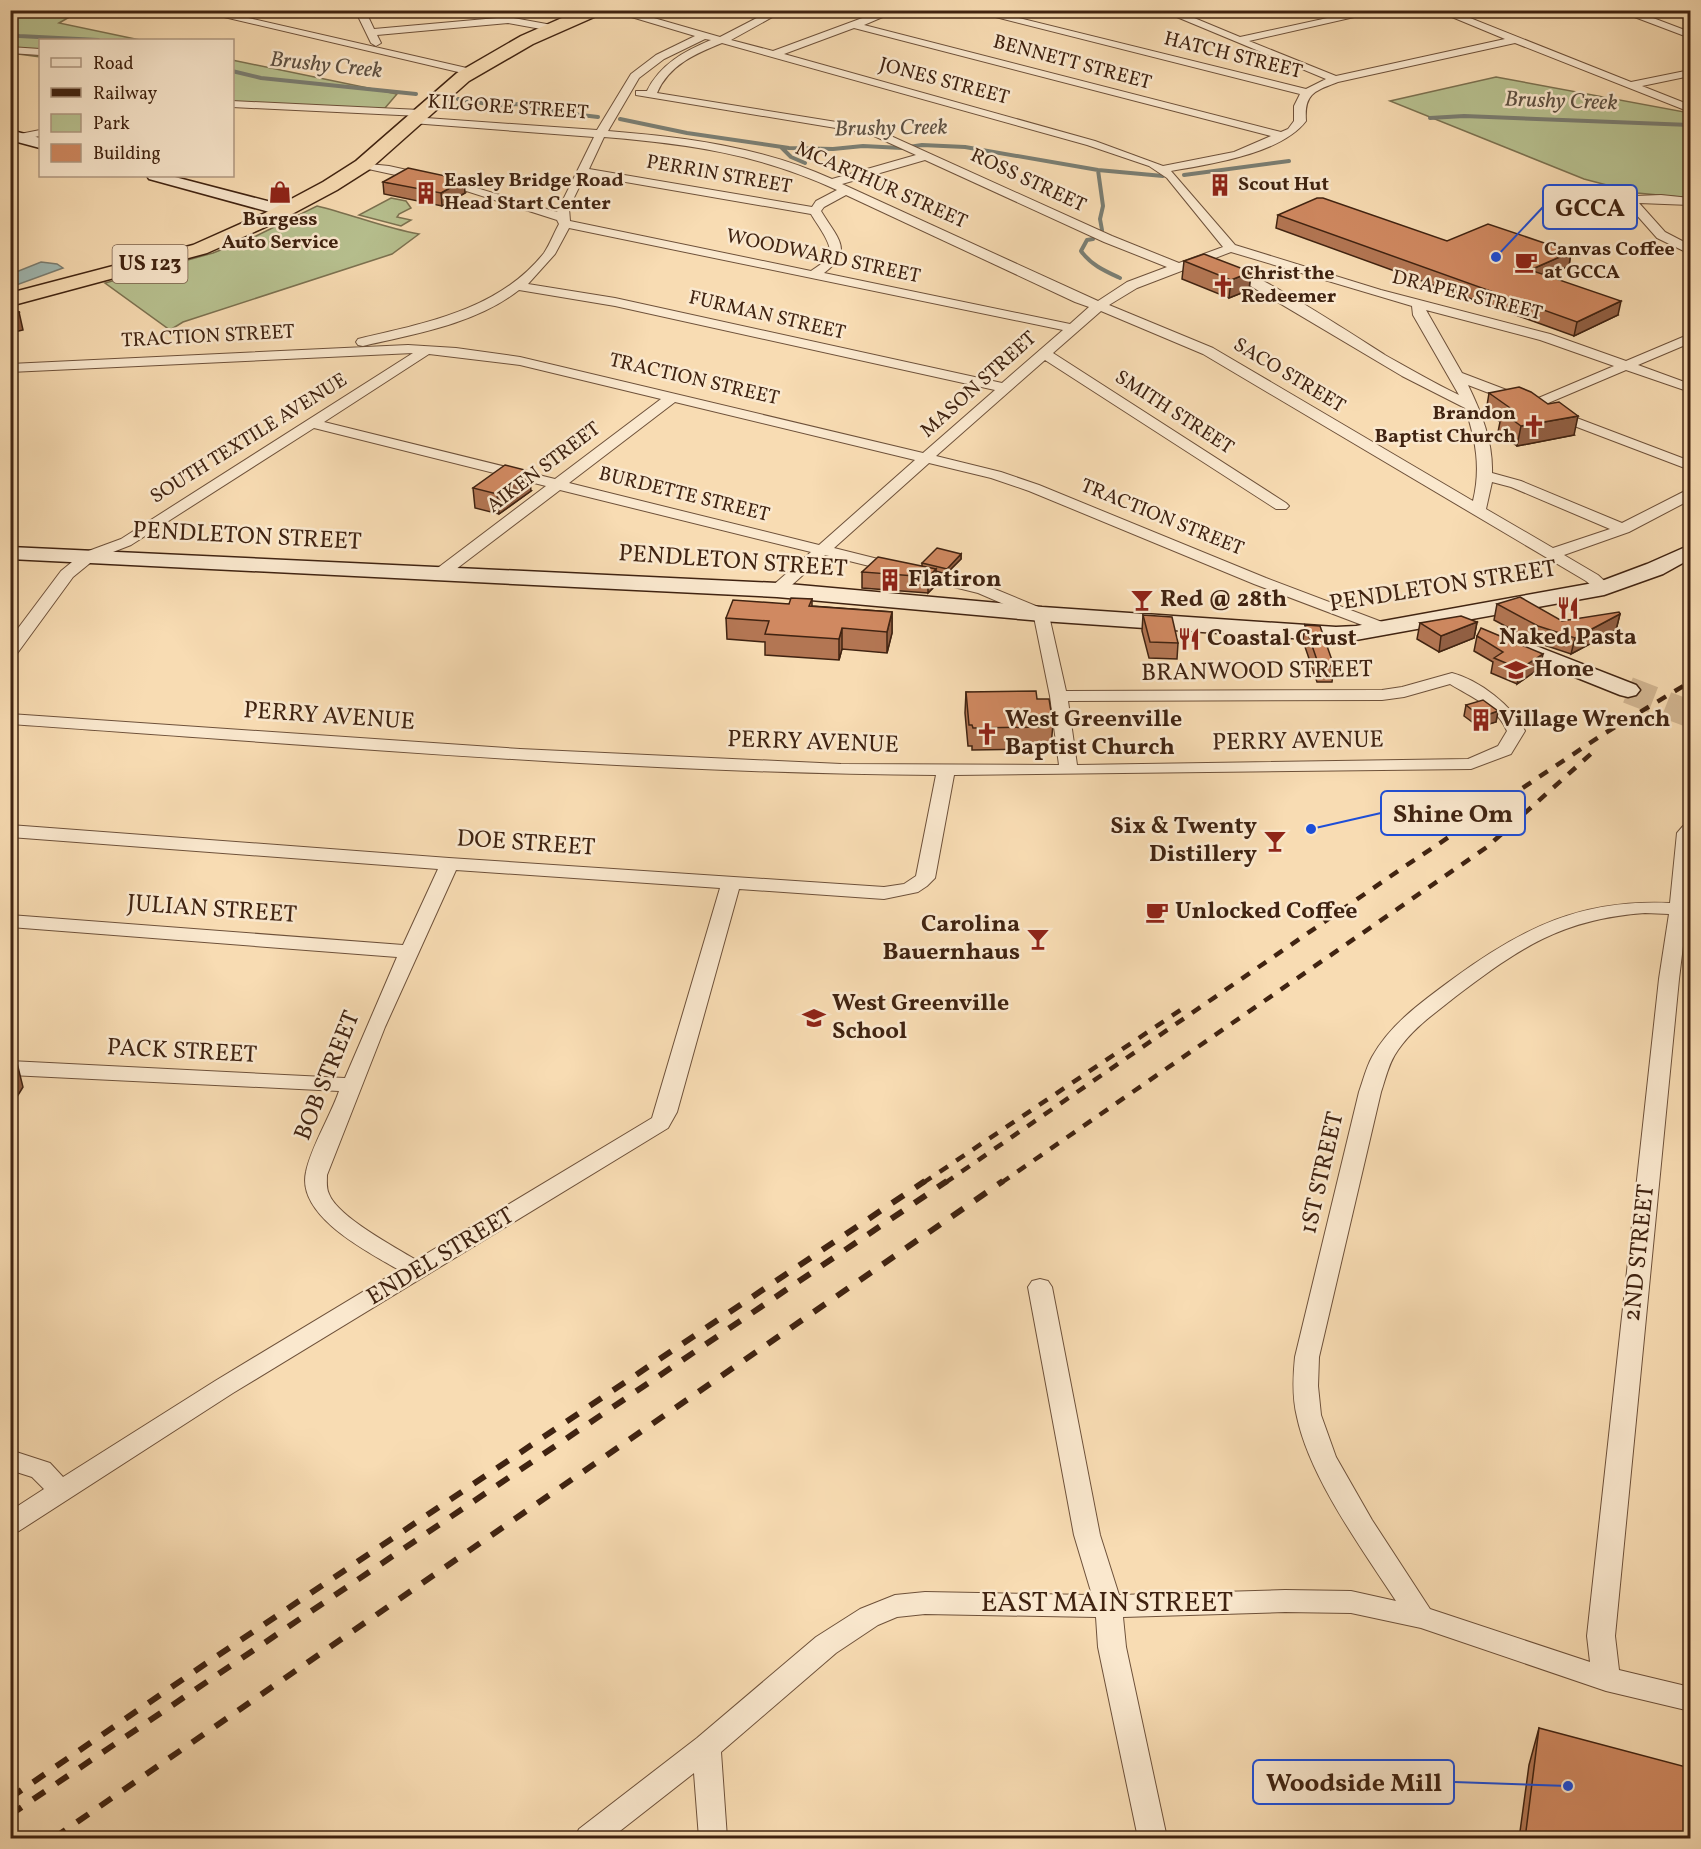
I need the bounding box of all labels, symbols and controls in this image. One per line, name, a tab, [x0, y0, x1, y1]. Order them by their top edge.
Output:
street label: HATCH STREET	[1161, 25, 1305, 87]
street label: BENNETT STREET	[990, 28, 1155, 98]
legend	[39, 39, 234, 177]
water label: Brushy Creek	[268, 45, 384, 87]
street label: JONES STREET	[876, 51, 1012, 113]
text: Road	[93, 52, 134, 77]
text: Railway	[93, 82, 157, 107]
water label: Brushy Creek	[1504, 85, 1618, 119]
street label: KILGORE STREET	[427, 88, 590, 128]
text: Park	[93, 112, 130, 137]
water label: Brushy Creek	[834, 113, 948, 145]
street label: MCARTHUR STREET	[791, 135, 972, 237]
text: Building	[93, 142, 161, 167]
street label: ROSS STREET	[966, 142, 1091, 220]
street label: PERRIN STREET	[644, 148, 794, 202]
place label: Easley Bridge Road Head Start Center	[444, 167, 624, 218]
place label: Scout Hut	[1238, 171, 1329, 199]
building icon: Scout Hut	[1207, 172, 1233, 198]
shop icon: Burgess Auto Service	[267, 179, 293, 205]
building icon: Easley Bridge Road Head Start Center	[413, 180, 439, 206]
callout: GCCA	[1543, 185, 1637, 229]
text: GCCA	[1555, 191, 1626, 227]
place label: Burgess Auto Service	[222, 206, 338, 257]
street label: WOODWARD STREET	[723, 223, 923, 291]
place label: Canvas Coffee at GCCA	[1544, 236, 1675, 287]
road number: US 123	[112, 245, 188, 283]
cafe icon: Canvas Coffee at GCCA	[1513, 249, 1539, 275]
place label: Christ the Redeemer	[1241, 260, 1337, 311]
street label: DRAPER STREET	[1389, 264, 1545, 328]
church icon: Christ the Redeemer	[1210, 273, 1236, 299]
street label: FURMAN STREET	[686, 284, 849, 348]
street label: TRACTION STREET	[121, 318, 296, 356]
street label: MASON STREET	[915, 325, 1043, 445]
street label: SACO STREET	[1228, 331, 1351, 421]
street label: TRACTION STREET	[606, 347, 782, 413]
street label: SMITH STREET	[1109, 364, 1239, 462]
street label: SOUTH TEXTILE AVENUE	[145, 367, 353, 511]
place label: Brandon Baptist Church	[1375, 400, 1516, 451]
church icon: Brandon Baptist Church	[1521, 413, 1547, 439]
street label: AIKEN STREET	[481, 416, 607, 520]
street label: BURDETTE STREET	[596, 460, 773, 530]
street label: TRACTION STREET	[1076, 472, 1248, 564]
street label: PENDLETON STREET	[131, 514, 363, 560]
street label: PENDLETON STREET	[617, 537, 849, 587]
street label: PENDLETON STREET	[1327, 552, 1559, 622]
place label: Flatiron	[908, 563, 1002, 597]
building icon: Flatiron	[877, 567, 903, 593]
place label: Red @ 28th	[1160, 583, 1287, 617]
bar icon: Red @ 28th	[1129, 587, 1155, 613]
restaurant icon: Naked Pasta	[1555, 595, 1581, 621]
place label: Naked Pasta	[1499, 621, 1637, 655]
place label: Coastal Crust	[1207, 622, 1357, 656]
restaurant icon: Coastal Crust	[1176, 626, 1202, 652]
street label: BRANWOOD STREET	[1141, 653, 1373, 691]
place label: Hone	[1534, 653, 1594, 687]
school or university icon: Hone	[1503, 657, 1529, 683]
street label: PERRY AVENUE	[242, 694, 416, 740]
place label: West Greenville Baptist Church	[1005, 703, 1182, 765]
place label: Village Wrench	[1499, 703, 1670, 737]
building icon: Village Wrench	[1468, 707, 1494, 733]
church icon: West Greenville Baptist Church	[974, 721, 1000, 747]
street label: PERRY AVENUE	[727, 723, 899, 763]
street label: PERRY AVENUE	[1212, 724, 1384, 760]
callout: Shine Om	[1381, 791, 1525, 835]
text: Shine Om	[1393, 797, 1513, 833]
place label: Six & Twenty Distillery	[1110, 810, 1258, 872]
street label: DOE STREET	[456, 822, 596, 866]
bar icon: Six & Twenty Distillery	[1262, 828, 1288, 854]
street label: JULIAN STREET	[126, 887, 298, 933]
place label: Unlocked Coffee	[1175, 895, 1358, 929]
cafe icon: Unlocked Coffee	[1144, 899, 1170, 925]
place label: Carolina Bauernhaus	[882, 908, 1020, 970]
bar icon: Carolina Bauernhaus	[1025, 926, 1051, 952]
place label: West Greenville School	[832, 987, 1009, 1049]
school or university icon: West Greenville School	[801, 1005, 827, 1031]
street label: BOB STREET	[287, 1006, 369, 1146]
street label: PACK STREET	[106, 1031, 258, 1073]
street label: 1ST STREET	[1292, 1109, 1354, 1237]
street label: 2ND STREET	[1616, 1183, 1664, 1323]
street label: ENDEL STREET	[361, 1199, 521, 1315]
street label: EAST MAIN STREET	[981, 1584, 1233, 1623]
callout: Woodside Mill	[1253, 1760, 1454, 1804]
text: Woodside Mill	[1266, 1766, 1442, 1802]

